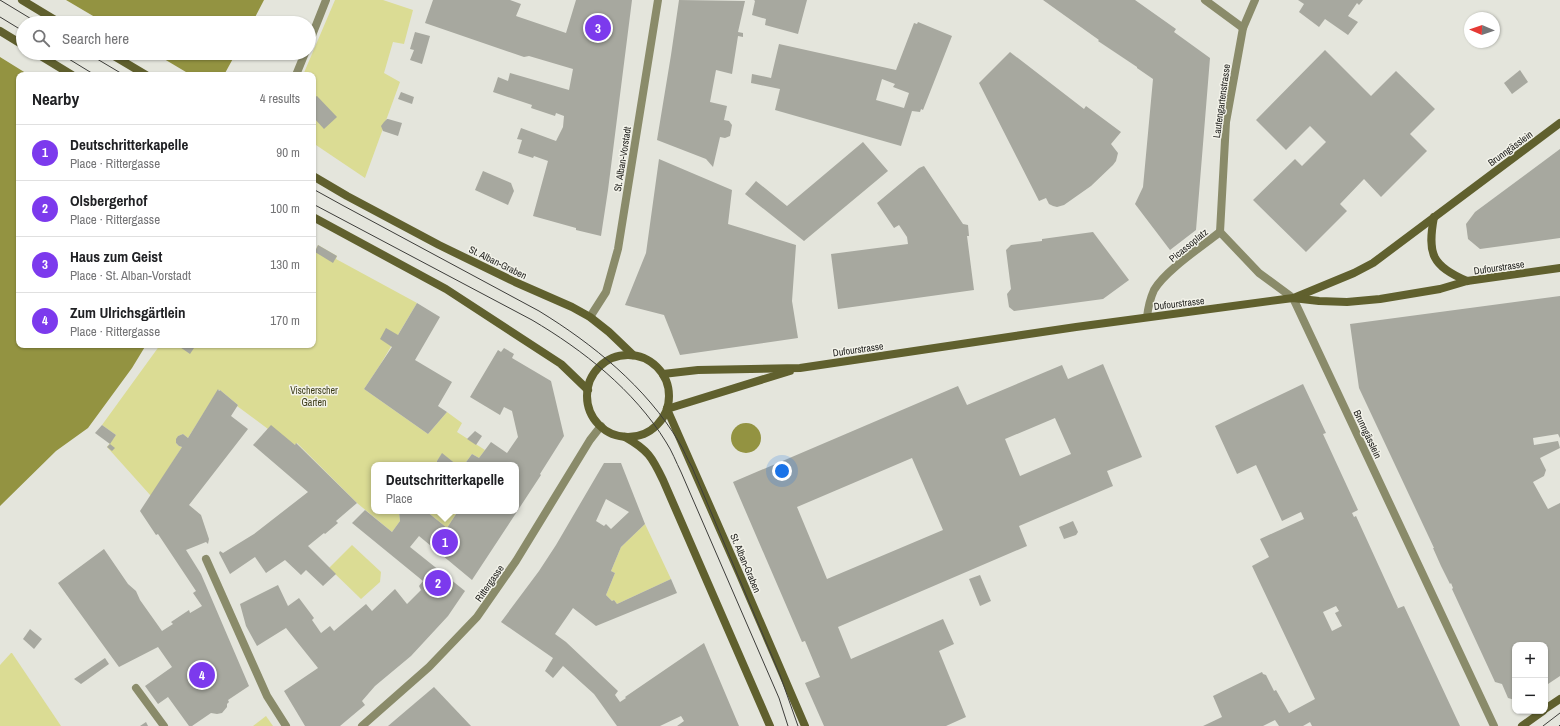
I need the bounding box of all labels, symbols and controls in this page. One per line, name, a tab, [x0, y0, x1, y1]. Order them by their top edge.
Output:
north arrow	[1464, 12, 1500, 48]
pin: 3	[585, 13, 611, 43]
search box	[16, 16, 316, 60]
icon: search	[30, 27, 52, 49]
text: Search here	[62, 28, 129, 49]
street label: Lautengartenstrasse	[1210, 63, 1233, 139]
text: Nearby	[32, 87, 79, 110]
text: 4 results	[260, 90, 300, 107]
street label: St. Alban-Vorstadt	[611, 125, 634, 193]
street label: Brunngässlein	[1485, 128, 1535, 169]
text: Deutschritterkapelle	[70, 134, 188, 155]
text: 1	[42, 144, 48, 161]
text: 90 m	[276, 144, 300, 161]
text: Place · Rittergasse	[70, 155, 160, 172]
text: Olsbergerhof	[70, 190, 147, 211]
text: 2	[42, 200, 48, 217]
text: 100 m	[270, 200, 300, 217]
text: Place · Rittergasse	[70, 211, 160, 228]
street label: Picassoplatz	[1166, 226, 1210, 265]
street label: St. Alban-Graben	[467, 243, 529, 282]
text: Haus zum Geist	[70, 246, 162, 267]
text: 3	[42, 256, 48, 273]
text: 130 m	[270, 256, 300, 273]
street label: Dufourstrasse	[1473, 257, 1526, 277]
text: Place · St. Alban-Vorstadt	[70, 267, 191, 284]
street label: Dufourstrasse	[1153, 294, 1206, 313]
text: Zum Ulrichsgärtlein	[70, 302, 186, 323]
text: 4	[42, 312, 48, 329]
text: 170 m	[270, 312, 300, 329]
text: Place · Rittergasse	[70, 323, 160, 340]
street label: Dufourstrasse	[832, 339, 885, 359]
park label: Vischerscher Garten	[290, 384, 338, 409]
street label: Brunngässlein	[1351, 408, 1385, 461]
your location	[772, 461, 792, 481]
popup	[371, 462, 519, 514]
text: Deutschritterkapelle	[386, 469, 504, 490]
text: Place	[386, 490, 413, 507]
pin: 1	[432, 527, 458, 557]
street label: St. Alban-Graben	[727, 532, 764, 595]
street label: Rittergasse	[472, 562, 507, 604]
pin: 2	[425, 568, 451, 598]
map controls	[1512, 642, 1548, 714]
button: +	[1512, 642, 1548, 678]
pin: 4	[189, 660, 215, 690]
button: −	[1512, 678, 1548, 714]

